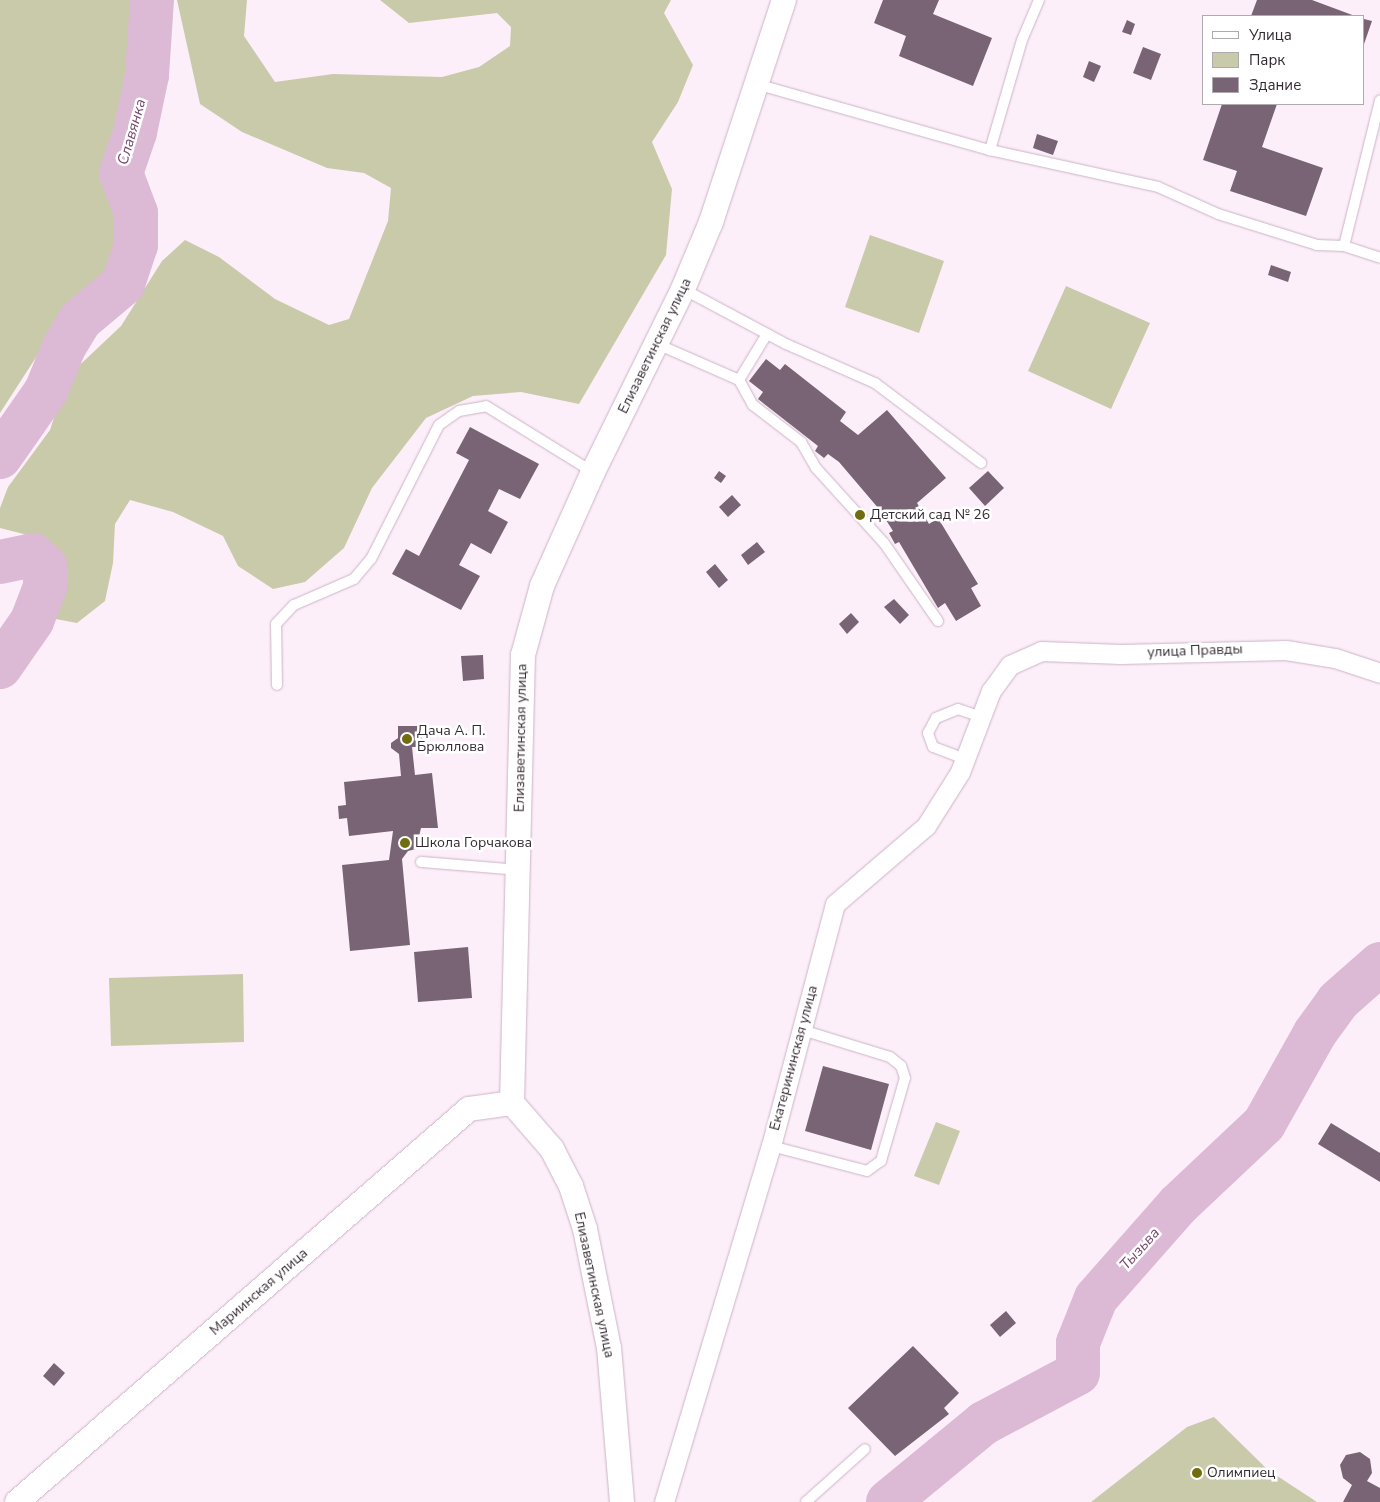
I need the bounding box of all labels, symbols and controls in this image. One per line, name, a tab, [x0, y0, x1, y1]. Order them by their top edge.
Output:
legend	[1202, 15, 1365, 105]
text: Улица	[1249, 25, 1292, 45]
text: Парк	[1249, 50, 1285, 70]
text: Здание	[1249, 75, 1301, 95]
water label: Славянка	[114, 97, 150, 167]
street label: Елизаветинская улица	[615, 276, 695, 416]
place label: Детский сад № 26	[870, 507, 990, 523]
marker: Детский сад № 26	[854, 509, 866, 521]
street label: улица Правды	[1147, 641, 1243, 661]
street label: Елизаветинская улица	[511, 664, 531, 812]
place label: Дача А. П. Брюллова	[417, 723, 485, 756]
marker: Дача А. П. Брюллова	[401, 733, 413, 745]
place label: Школа Горчакова	[415, 835, 532, 851]
marker: Школа Горчакова	[399, 837, 411, 849]
street label: Екатерининская улица	[767, 984, 821, 1132]
street label: Елизаветинская улица	[570, 1211, 618, 1359]
water label: Тызьва	[1116, 1224, 1164, 1274]
street label: Мариинская улица	[207, 1245, 311, 1339]
place label: Олимпиец	[1207, 1465, 1275, 1481]
marker: Олимпиец	[1191, 1467, 1203, 1479]

